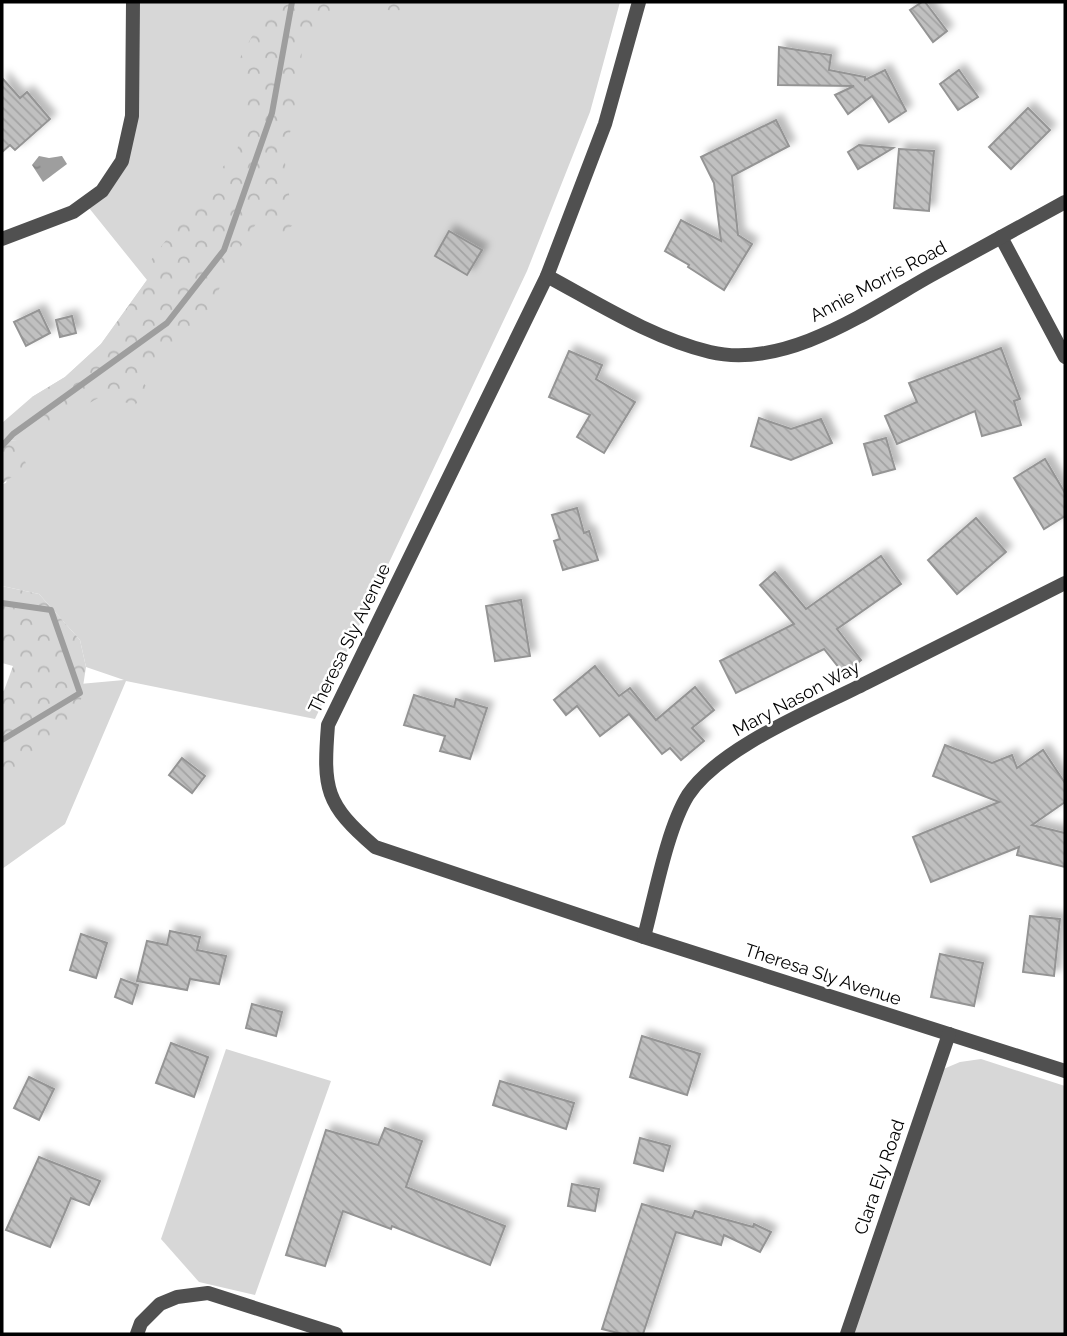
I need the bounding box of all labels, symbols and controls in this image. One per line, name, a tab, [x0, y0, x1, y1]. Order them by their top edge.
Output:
street label: Annie Morris Road	[806, 236, 950, 326]
street label: Theresa Sly Avenue	[304, 559, 395, 716]
street label: Mary Nason Way	[729, 656, 863, 740]
street label: Theresa Sly Avenue	[742, 939, 905, 1009]
street label: Clara Ely Road	[849, 1117, 909, 1237]

